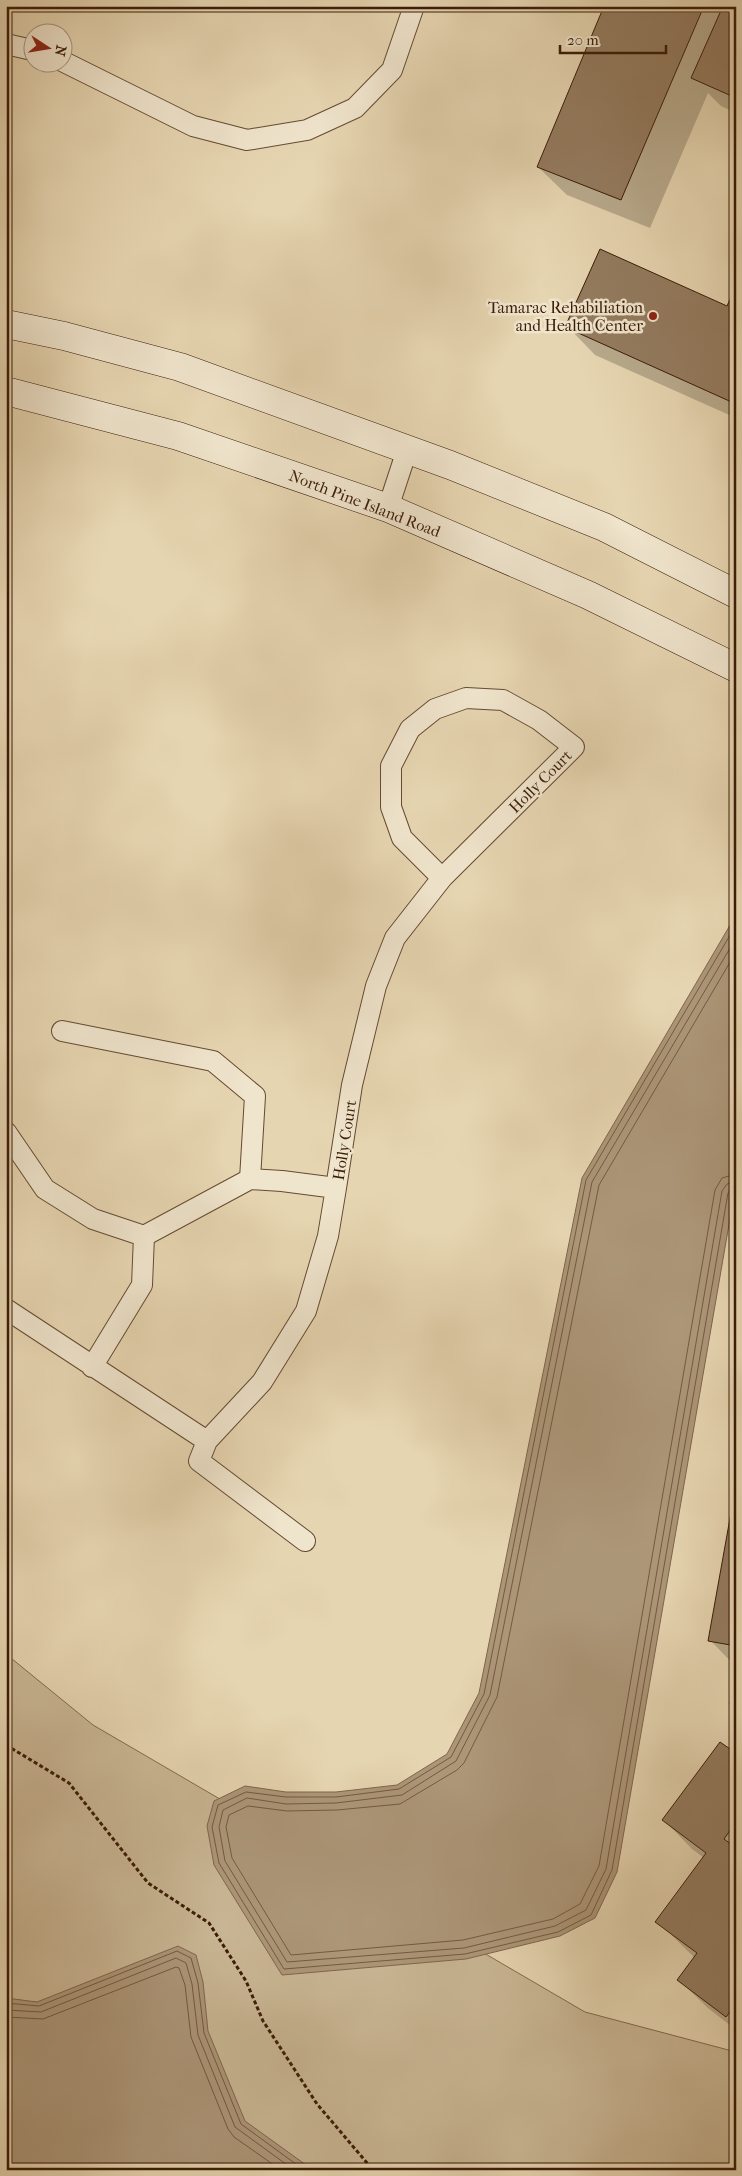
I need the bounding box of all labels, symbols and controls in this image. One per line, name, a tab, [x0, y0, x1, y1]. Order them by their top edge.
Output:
north arrow	[22, 22, 72, 72]
scale bar	[560, 22, 666, 54]
text: 20 m	[567, 31, 599, 49]
text: N	[51, 44, 70, 58]
place label: Tamarac Rehabiliation and Health Center	[488, 298, 644, 335]
marker: Tamarac Rehabiliation and Health Center	[647, 310, 659, 322]
street label: North Pine Island Road	[286, 466, 444, 541]
street label: Holly Court	[505, 746, 576, 817]
street label: Holly Court	[329, 1098, 360, 1182]

